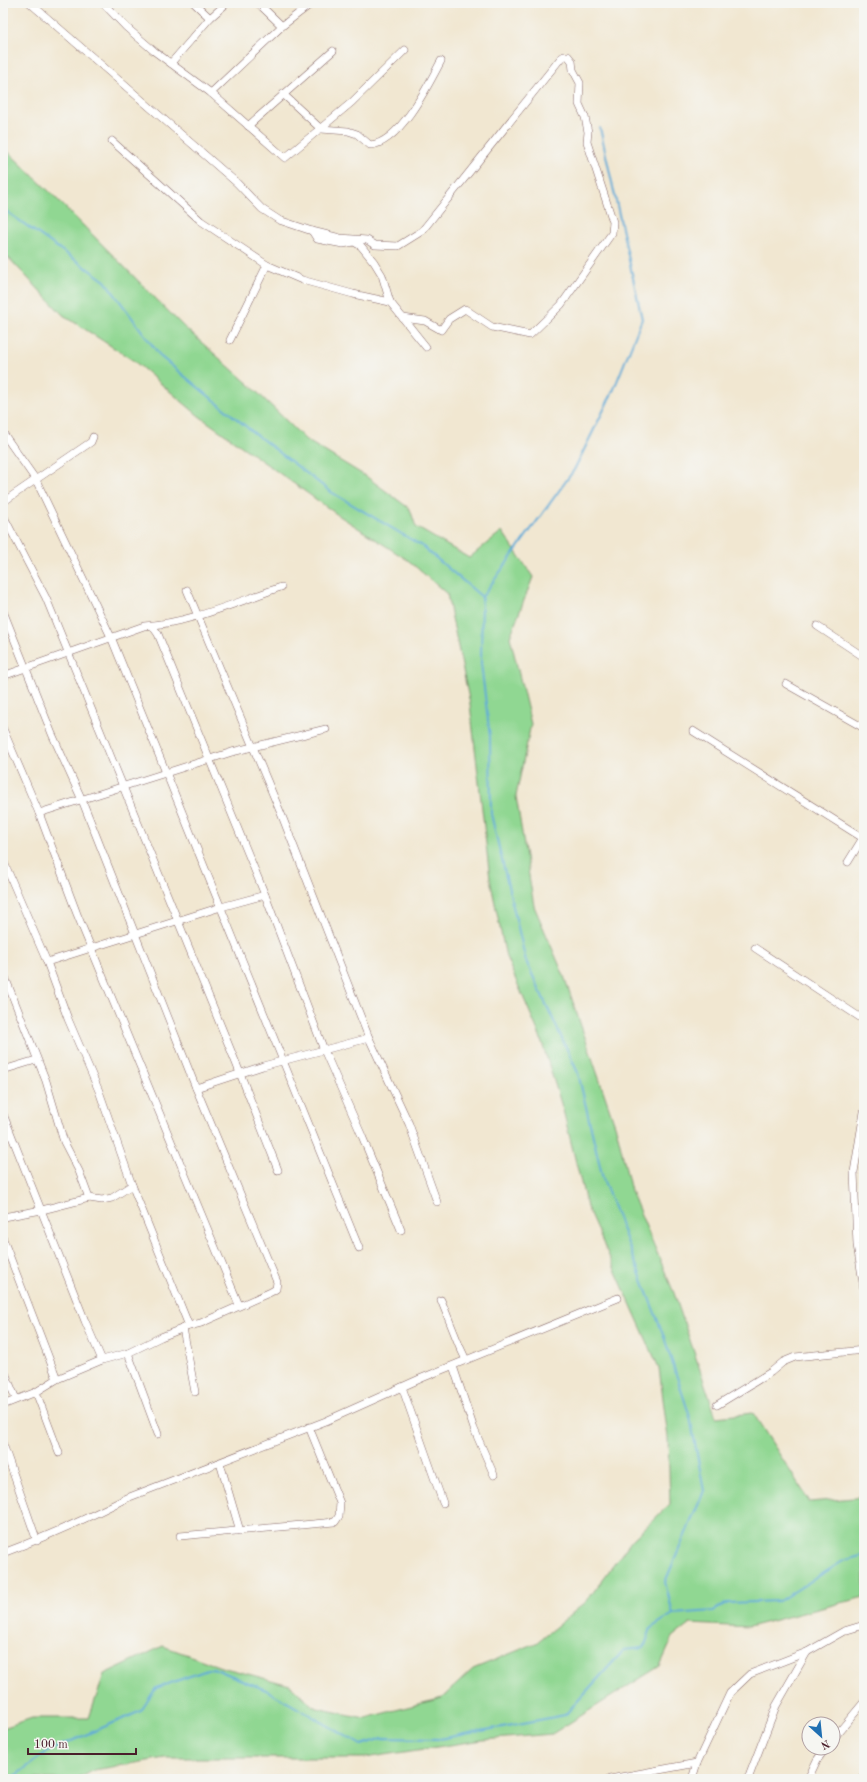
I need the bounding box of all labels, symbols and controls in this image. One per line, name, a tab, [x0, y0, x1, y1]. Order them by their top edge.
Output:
north arrow	[801, 1716, 841, 1756]
scale bar	[28, 1730, 136, 1756]
text: N	[818, 1737, 831, 1751]
text: 100 m	[34, 1739, 68, 1751]

